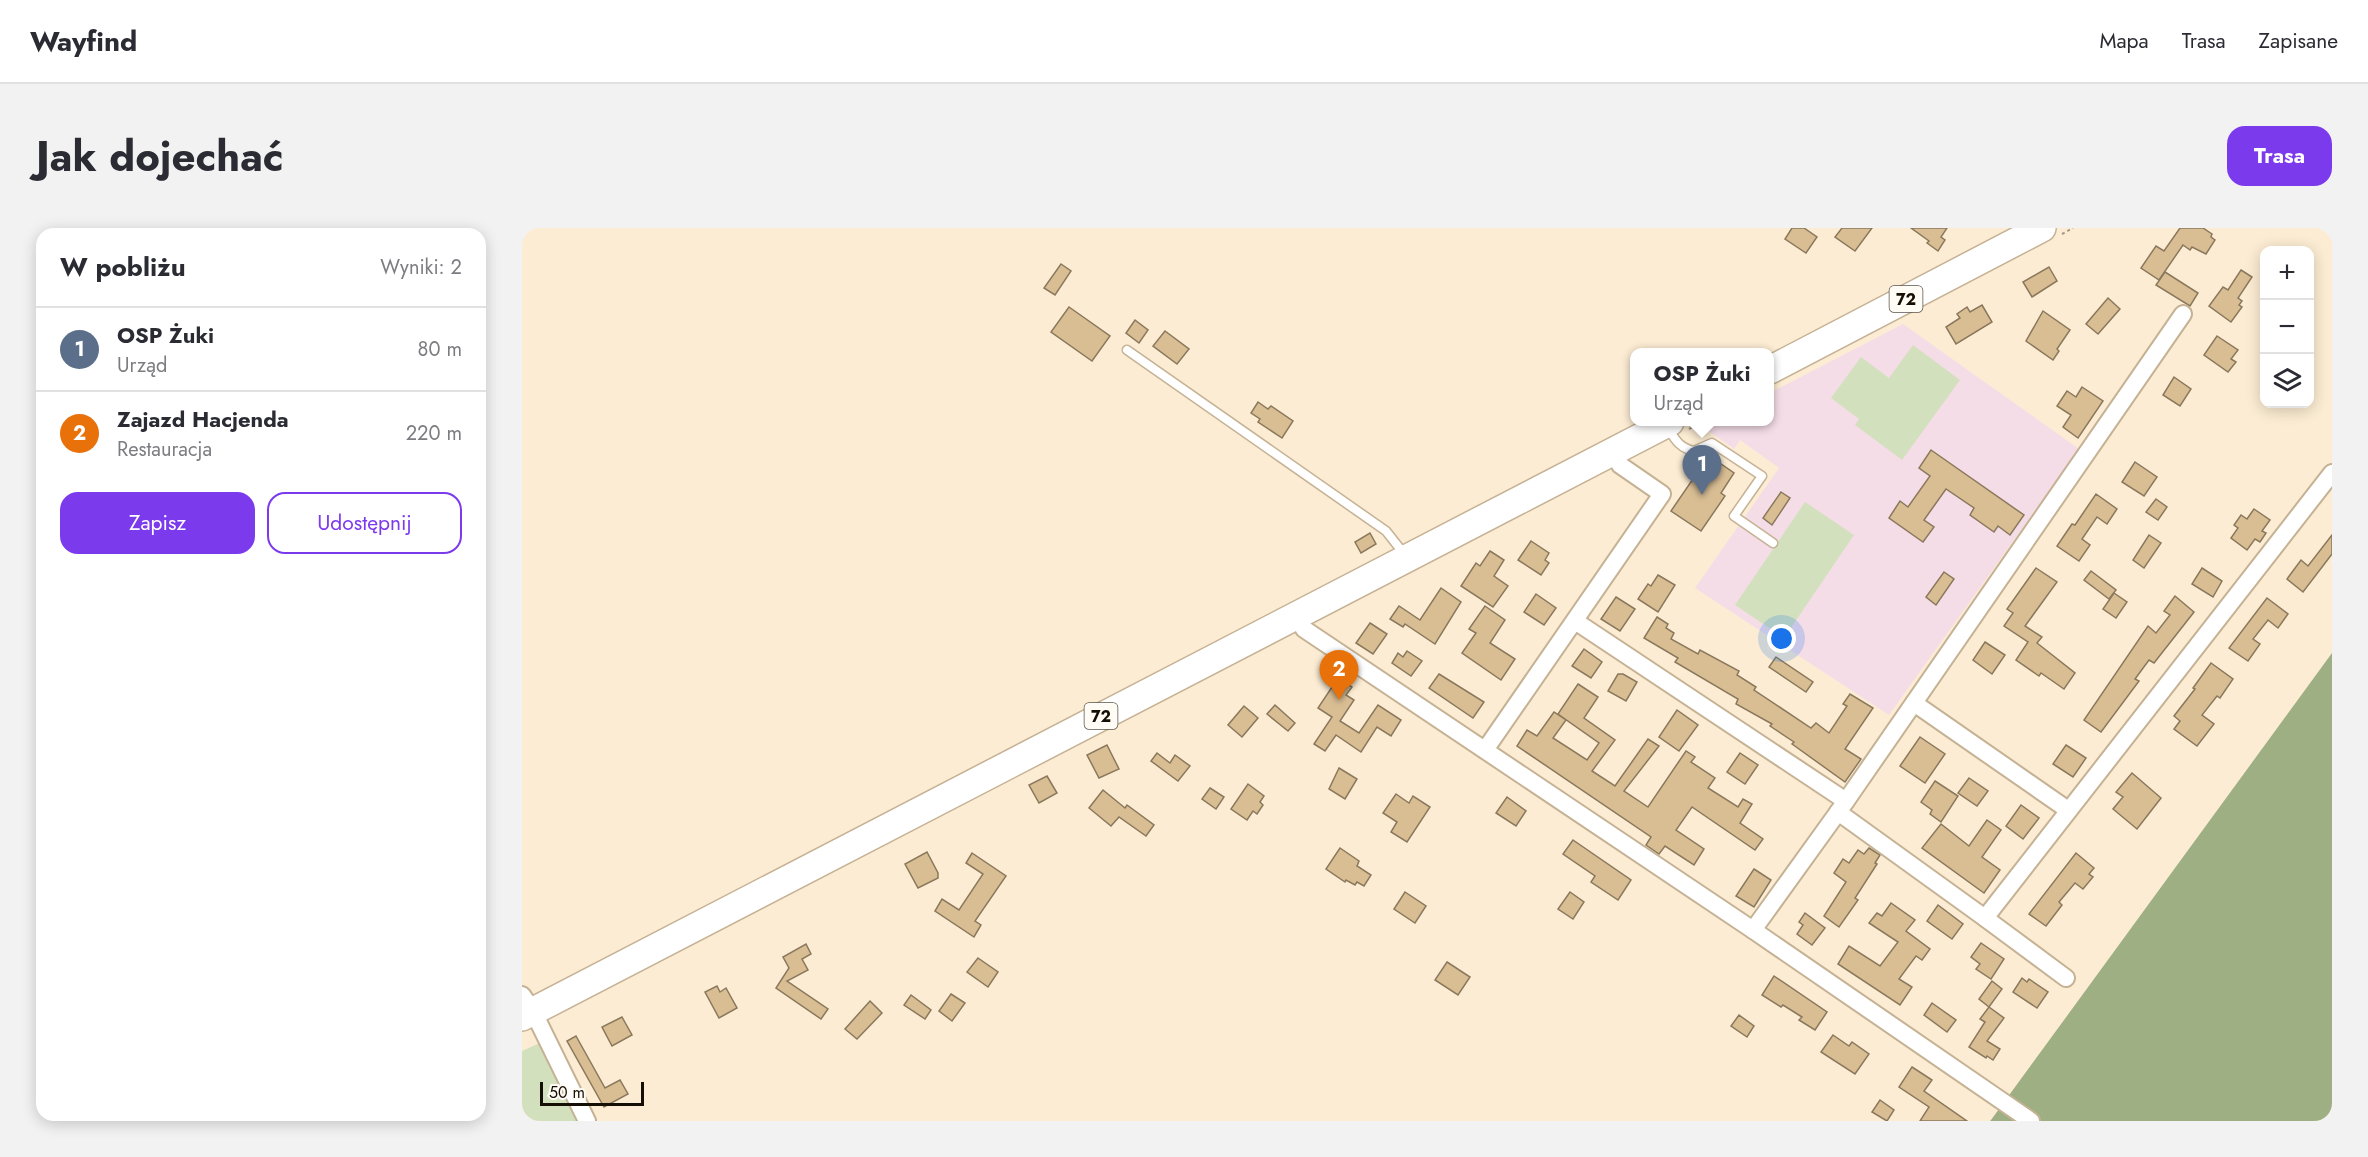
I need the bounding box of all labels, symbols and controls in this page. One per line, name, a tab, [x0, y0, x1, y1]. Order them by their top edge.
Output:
text: Wayfind	[30, 21, 137, 62]
text: Mapa	[2099, 26, 2149, 56]
text: Trasa	[2182, 26, 2226, 56]
text: Zapisane	[2259, 26, 2338, 56]
text: Jak dojechać	[36, 126, 284, 187]
button: Trasa	[2227, 126, 2332, 186]
map controls	[2260, 246, 2314, 408]
button: +	[2260, 246, 2314, 300]
text: W pobliżu	[60, 248, 186, 286]
text: Wyniki: 2	[380, 253, 462, 282]
road number: 72	[1890, 286, 1922, 312]
button: −	[2260, 300, 2314, 354]
text: OSP Żuki	[117, 319, 214, 351]
text: 1	[74, 335, 85, 364]
text: 80 m	[417, 335, 462, 364]
popup	[1630, 348, 1774, 426]
text: Urząd	[117, 351, 167, 380]
button: layers	[2260, 354, 2314, 408]
text: OSP Żuki	[1653, 357, 1751, 389]
text: Urząd	[1653, 389, 1704, 418]
text: Zajazd Hacjenda	[117, 403, 289, 435]
text: 2	[73, 419, 86, 448]
text: 220 m	[406, 419, 462, 448]
text: Restauracja	[117, 435, 212, 464]
pin: 1	[1682, 446, 1722, 495]
button: Zapisz	[60, 492, 255, 554]
button: Udostępnij	[267, 492, 462, 554]
your location	[1767, 624, 1796, 653]
pin: 2	[1320, 650, 1358, 700]
road number: 72	[1084, 703, 1118, 729]
scale bar	[540, 1079, 644, 1106]
text: 50 m	[549, 1081, 585, 1104]

